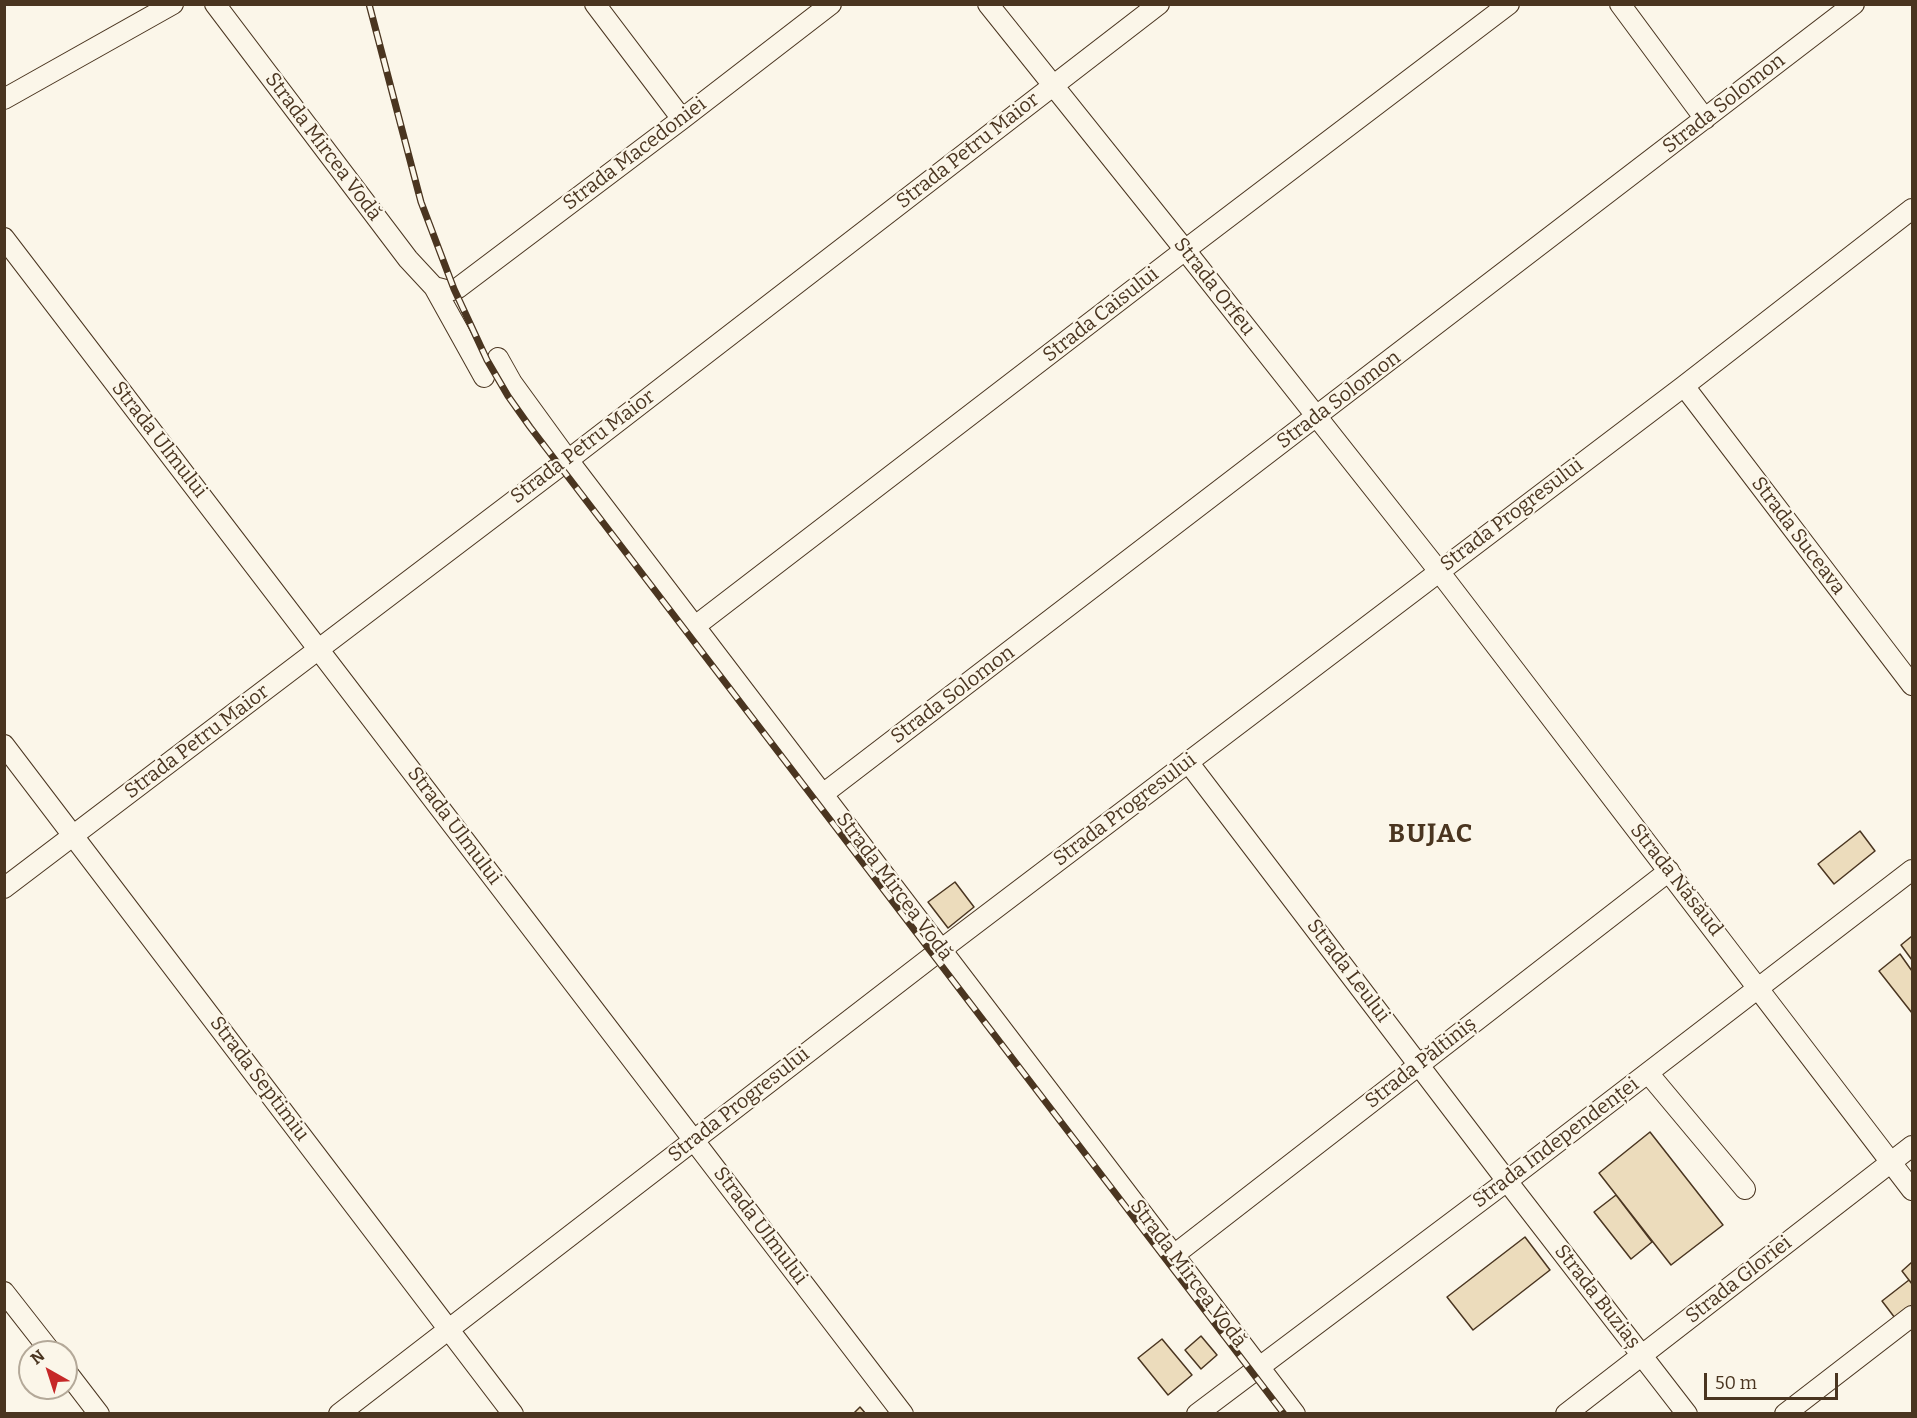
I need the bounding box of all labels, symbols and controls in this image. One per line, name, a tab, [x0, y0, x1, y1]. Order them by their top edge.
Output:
street label: Strada Solomon	[1658, 49, 1790, 159]
street label: Strada Mircea Vodă	[260, 68, 386, 226]
street label: Strada Petru Maior	[892, 88, 1044, 214]
street label: Strada Macedoniei	[559, 92, 711, 216]
street label: Strada Orfeu	[1168, 233, 1260, 341]
street label: Strada Caisului	[1038, 262, 1164, 368]
street label: Strada Solomon	[1273, 346, 1405, 454]
street label: Strada Ulmului	[106, 377, 212, 503]
street label: Strada Petru Maior	[506, 385, 660, 509]
street label: Strada Progresului	[1436, 453, 1588, 577]
street label: Strada Suceava	[1746, 472, 1850, 600]
street label: Strada Solomon	[887, 641, 1019, 749]
street label: Strada Petru Maior	[120, 680, 274, 804]
street label: Strada Progresului	[1049, 748, 1201, 872]
street label: Strada Ulmului	[402, 762, 506, 890]
street label: Strada Mircea Vodă	[831, 808, 957, 966]
district label: BUJAC	[1388, 819, 1474, 851]
street label: Strada Năsăud	[1625, 819, 1727, 941]
street label: Strada Leului	[1301, 915, 1395, 1027]
street label: Strada Septimiu	[204, 1012, 314, 1146]
street label: Strada Păltiniș	[1361, 1012, 1481, 1114]
street label: Strada Progresului	[664, 1042, 814, 1168]
street label: Strada Independenței	[1468, 1073, 1644, 1213]
street label: Strada Ulmului	[708, 1162, 812, 1290]
street label: Strada Mircea Vodă	[1125, 1195, 1251, 1353]
street label: Strada Gloriei	[1681, 1231, 1797, 1329]
street label: Strada Buziaș	[1549, 1240, 1645, 1354]
north arrow	[18, 1340, 78, 1400]
text: N	[27, 1346, 48, 1368]
scale bar	[1707, 1361, 1840, 1399]
text: 50 m	[1715, 1372, 1757, 1394]

